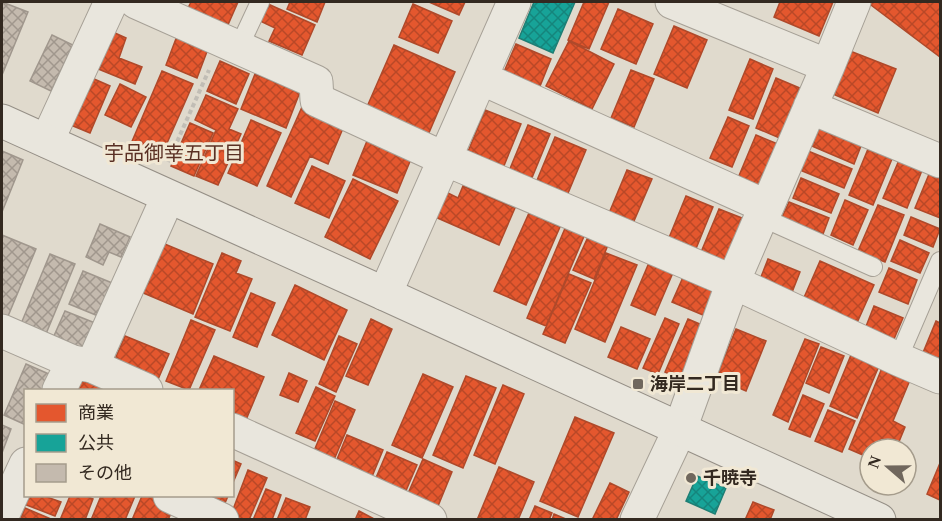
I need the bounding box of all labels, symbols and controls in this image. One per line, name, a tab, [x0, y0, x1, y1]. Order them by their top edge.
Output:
district label: 宇品御幸五丁目	[104, 142, 244, 164]
place label: 海岸二丁目	[650, 374, 740, 394]
marker: 海岸二丁目	[631, 377, 645, 391]
legend	[24, 389, 234, 497]
text: 商業	[78, 403, 114, 423]
text: 公共	[78, 433, 114, 453]
north arrow	[858, 437, 918, 497]
text: N	[864, 453, 884, 470]
text: その他	[78, 463, 132, 483]
place label: 千暁寺	[703, 468, 757, 488]
marker: 千暁寺	[684, 471, 698, 485]

